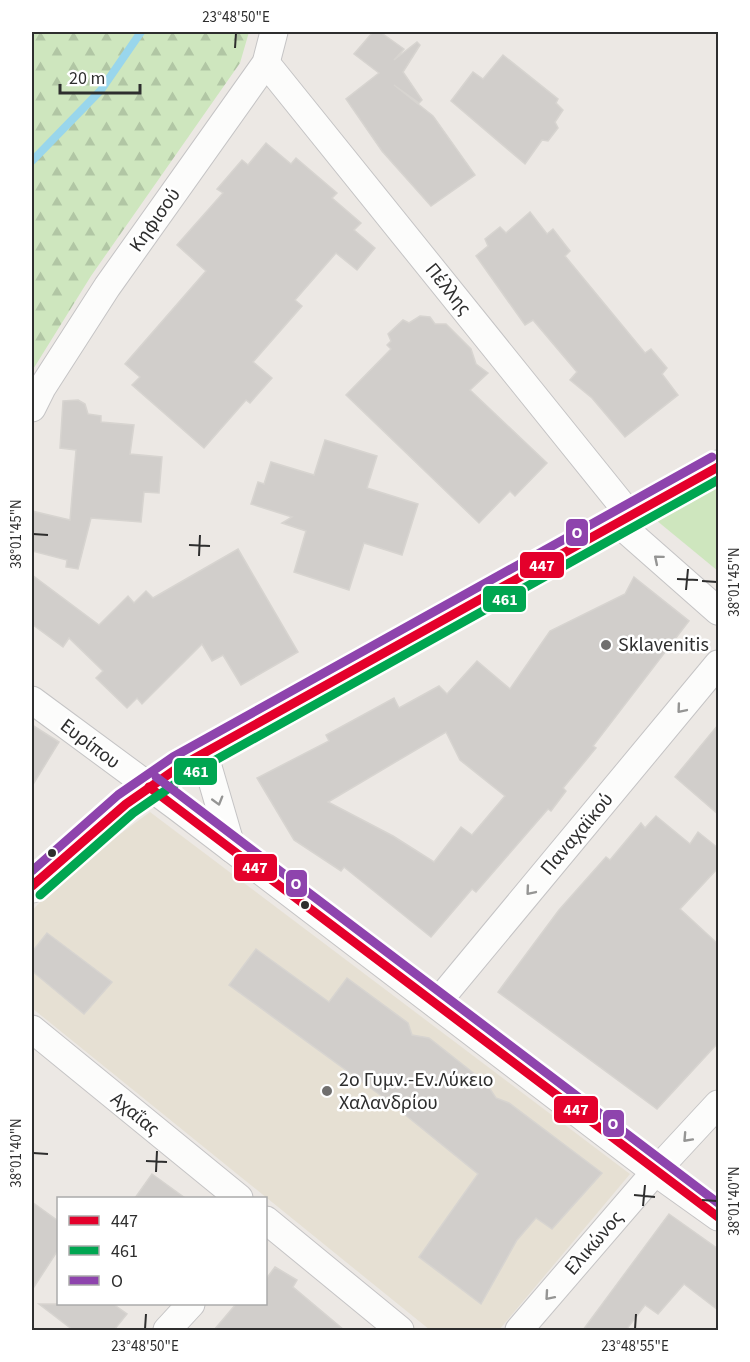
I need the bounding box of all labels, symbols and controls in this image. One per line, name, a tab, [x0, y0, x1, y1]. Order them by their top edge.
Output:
text: 23°48'50"E	[202, 7, 270, 28]
scale bar	[60, 57, 140, 95]
text: 20 m	[69, 66, 105, 91]
street label: Κηφισού	[123, 182, 187, 258]
street label: Πέλλης	[418, 257, 478, 321]
text: 38°01'45"N	[6, 499, 27, 569]
line badge: Ο	[565, 518, 589, 547]
text: Ο	[572, 522, 583, 544]
text: 38°01'45"N	[724, 547, 745, 617]
line badge: 447	[519, 551, 565, 579]
text: 447	[529, 555, 555, 577]
one-way arrow	[654, 556, 665, 567]
line badge: 461	[482, 585, 527, 613]
text: 461	[492, 589, 518, 611]
place label: Sklavenitis	[618, 631, 709, 659]
marker: Sklavenitis	[599, 638, 613, 652]
one-way arrow	[678, 702, 689, 713]
street label: Ευρίπου	[54, 712, 126, 776]
line badge: 461	[173, 757, 218, 786]
text: 461	[183, 761, 209, 783]
street label: Παναχαϊκού	[534, 786, 620, 882]
one-way arrow	[211, 795, 223, 805]
unlabelled marker	[46, 847, 58, 859]
line badge: 447	[233, 853, 278, 882]
text: 447	[242, 857, 268, 879]
line badge: Ο	[285, 869, 308, 898]
text: Ο	[291, 873, 302, 895]
one-way arrow	[526, 884, 537, 895]
unlabelled marker	[299, 899, 311, 911]
place label: 2ο Γυμν.-Εν.Λύκειο Χαλανδρίου	[339, 1066, 493, 1117]
marker: 2ο Γυμν.-Εν.Λύκειο Χαλανδρίου	[320, 1084, 334, 1098]
street label: Αχαΐας	[104, 1085, 166, 1143]
line badge: 447	[553, 1095, 599, 1124]
text: 447	[563, 1099, 589, 1121]
line badge: Ο	[602, 1109, 625, 1138]
text: Ο	[608, 1113, 619, 1135]
text: 38°01'40"N	[6, 1118, 27, 1188]
one-way arrow	[683, 1131, 694, 1142]
text: 38°01'40"N	[724, 1166, 745, 1236]
legend	[57, 1197, 267, 1305]
street label: Ελικώνος	[558, 1204, 630, 1281]
text: 447	[111, 1209, 138, 1234]
text: 461	[111, 1239, 138, 1264]
text: Ο	[111, 1269, 123, 1294]
one-way arrow	[545, 1289, 556, 1300]
text: 23°48'50"E	[111, 1336, 179, 1357]
text: 23°48'55"E	[601, 1336, 669, 1357]

